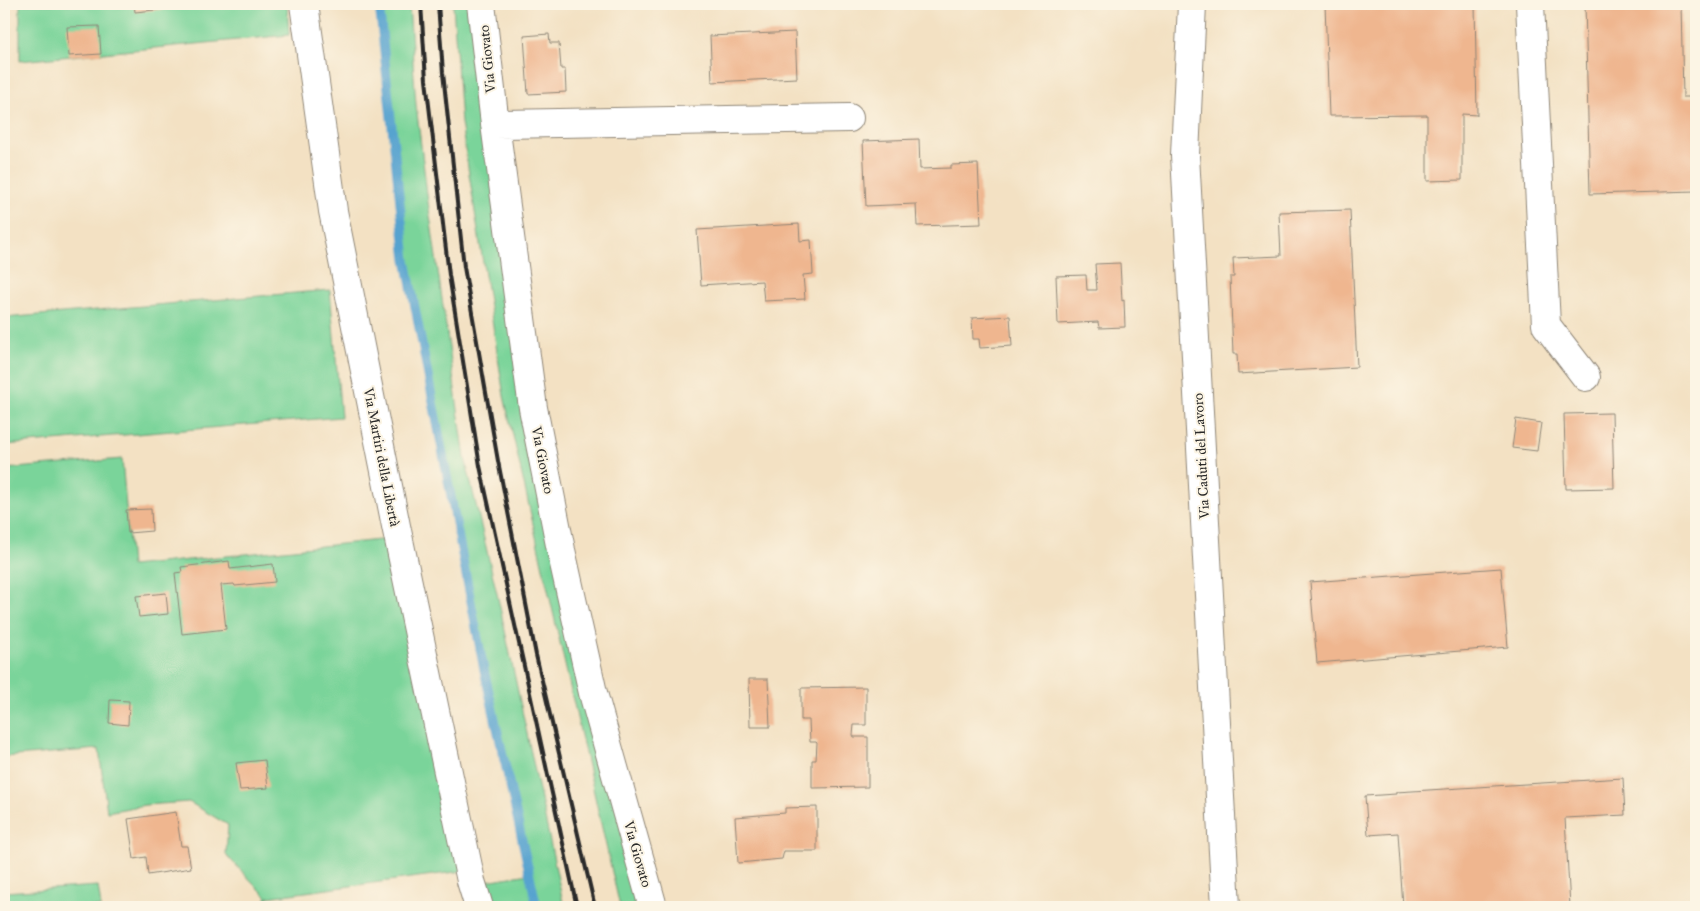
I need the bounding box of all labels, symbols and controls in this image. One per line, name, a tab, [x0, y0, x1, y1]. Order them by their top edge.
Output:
street label: Via Giovato	[475, 24, 500, 95]
street label: Via Martiri della Libertà	[359, 385, 403, 528]
street label: Via Caduti del Lavoro	[1190, 393, 1213, 520]
street label: Via Giovato	[527, 424, 557, 495]
street label: Via Giovato	[620, 818, 655, 889]

